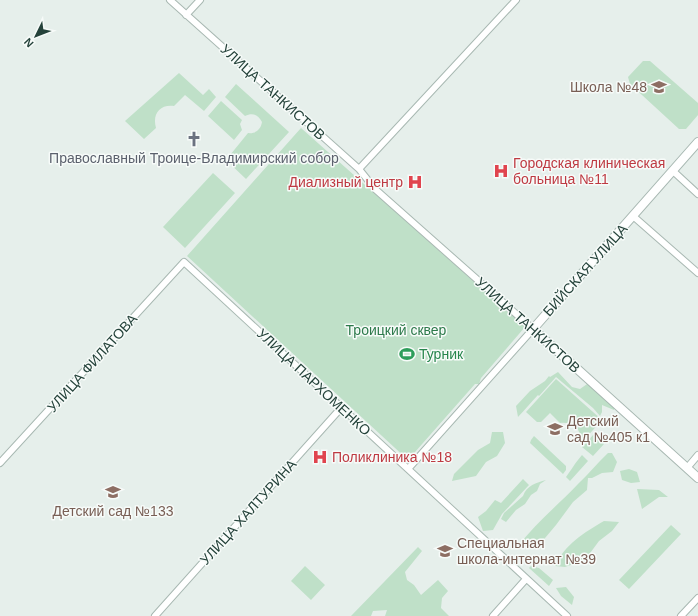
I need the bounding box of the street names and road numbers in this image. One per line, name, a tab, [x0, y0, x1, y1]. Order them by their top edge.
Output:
street label: УЛИЦА ТАНКИСТОВ	[218, 41, 328, 143]
street label: БИЙСКАЯ УЛИЦА	[539, 220, 631, 319]
street label: УЛИЦА ТАНКИСТОВ	[473, 274, 583, 376]
street label: УЛИЦА ФИЛАТОВА	[44, 310, 141, 415]
street label: УЛИЦА ПАРХОМЕНКО	[254, 325, 374, 439]
street label: УЛИЦА ХАЛТУРИНА	[197, 456, 300, 568]

